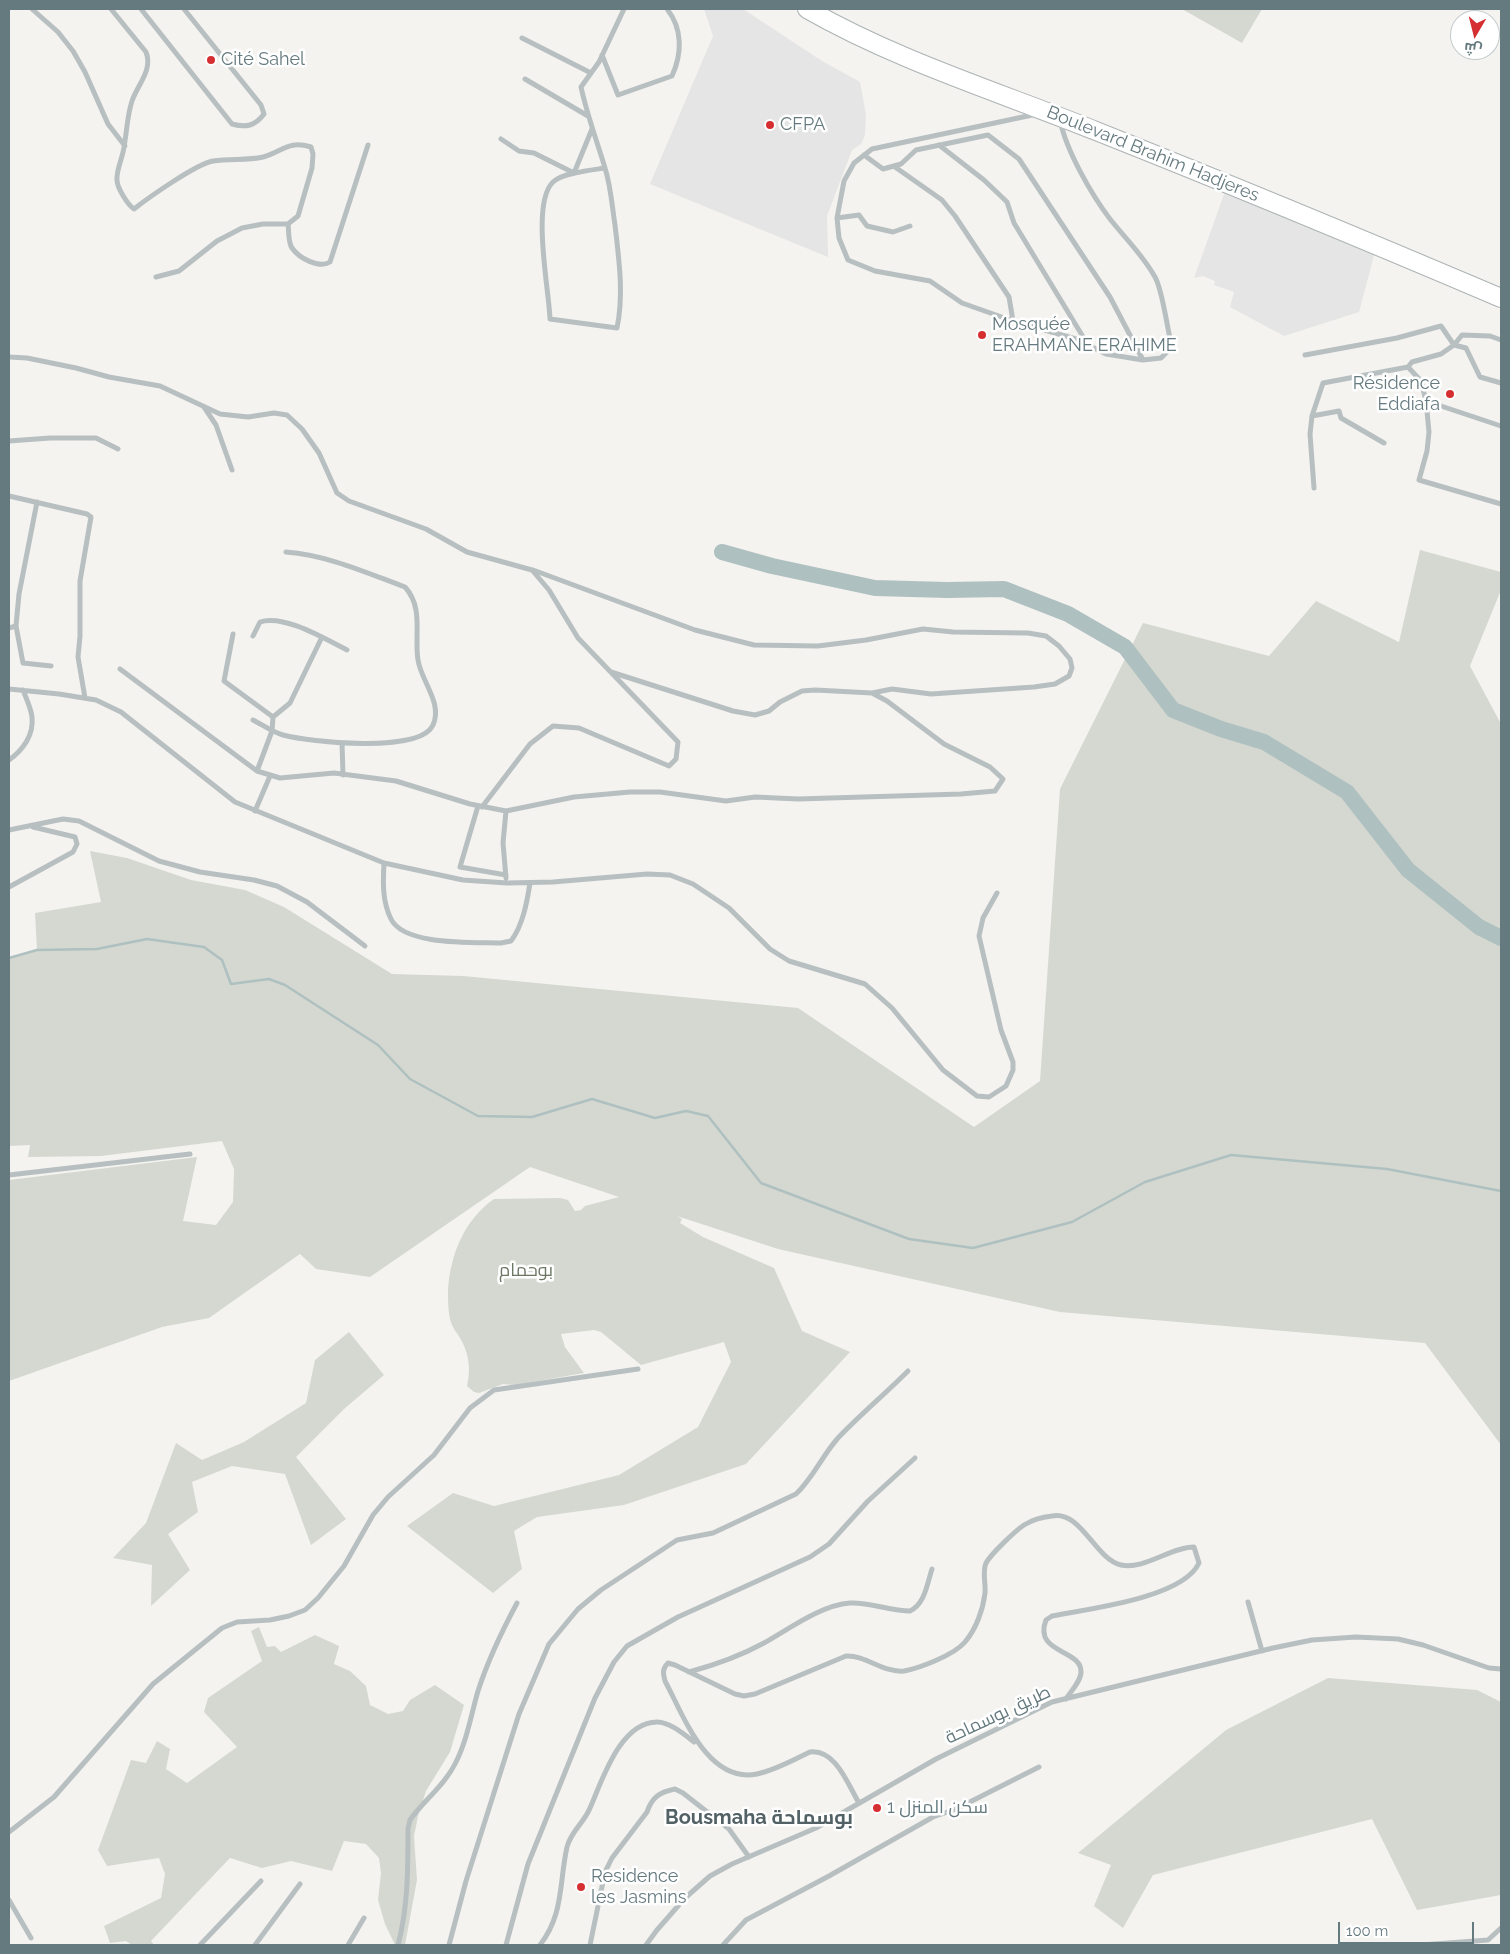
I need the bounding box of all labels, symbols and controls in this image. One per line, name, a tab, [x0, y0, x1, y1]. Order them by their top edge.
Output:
north arrow	[1450, 10, 1500, 60]
text: ش	[1463, 40, 1483, 58]
place label: Cité Sahel	[221, 49, 305, 71]
marker: Cité Sahel	[205, 54, 217, 66]
street label: Boulevard Brahim Hadjeres	[1044, 101, 1262, 207]
place label: CFPA	[780, 114, 825, 136]
marker: CFPA	[764, 119, 776, 131]
place label: Mosquée ERAHMANE ERAHIME	[992, 314, 1177, 356]
marker: Mosquée ERAHMANE ERAHIME	[976, 329, 988, 341]
place label: Résidence Eddiafa	[1353, 373, 1440, 416]
marker: Résidence Eddiafa	[1444, 388, 1456, 400]
park label: بوحمام	[499, 1260, 553, 1282]
street label: طريق بوسماحة	[942, 1681, 1054, 1749]
place label: سكن المنزل 1	[887, 1797, 988, 1819]
marker: سكن المنزل 1	[871, 1802, 883, 1814]
district label: Bousmaha بوسماحة	[665, 1806, 853, 1830]
place label: Residence les Jasmins	[591, 1866, 686, 1908]
marker: Residence les Jasmins	[575, 1881, 587, 1893]
scale bar	[1340, 1912, 1476, 1944]
text: 100 m	[1346, 1922, 1388, 1940]

